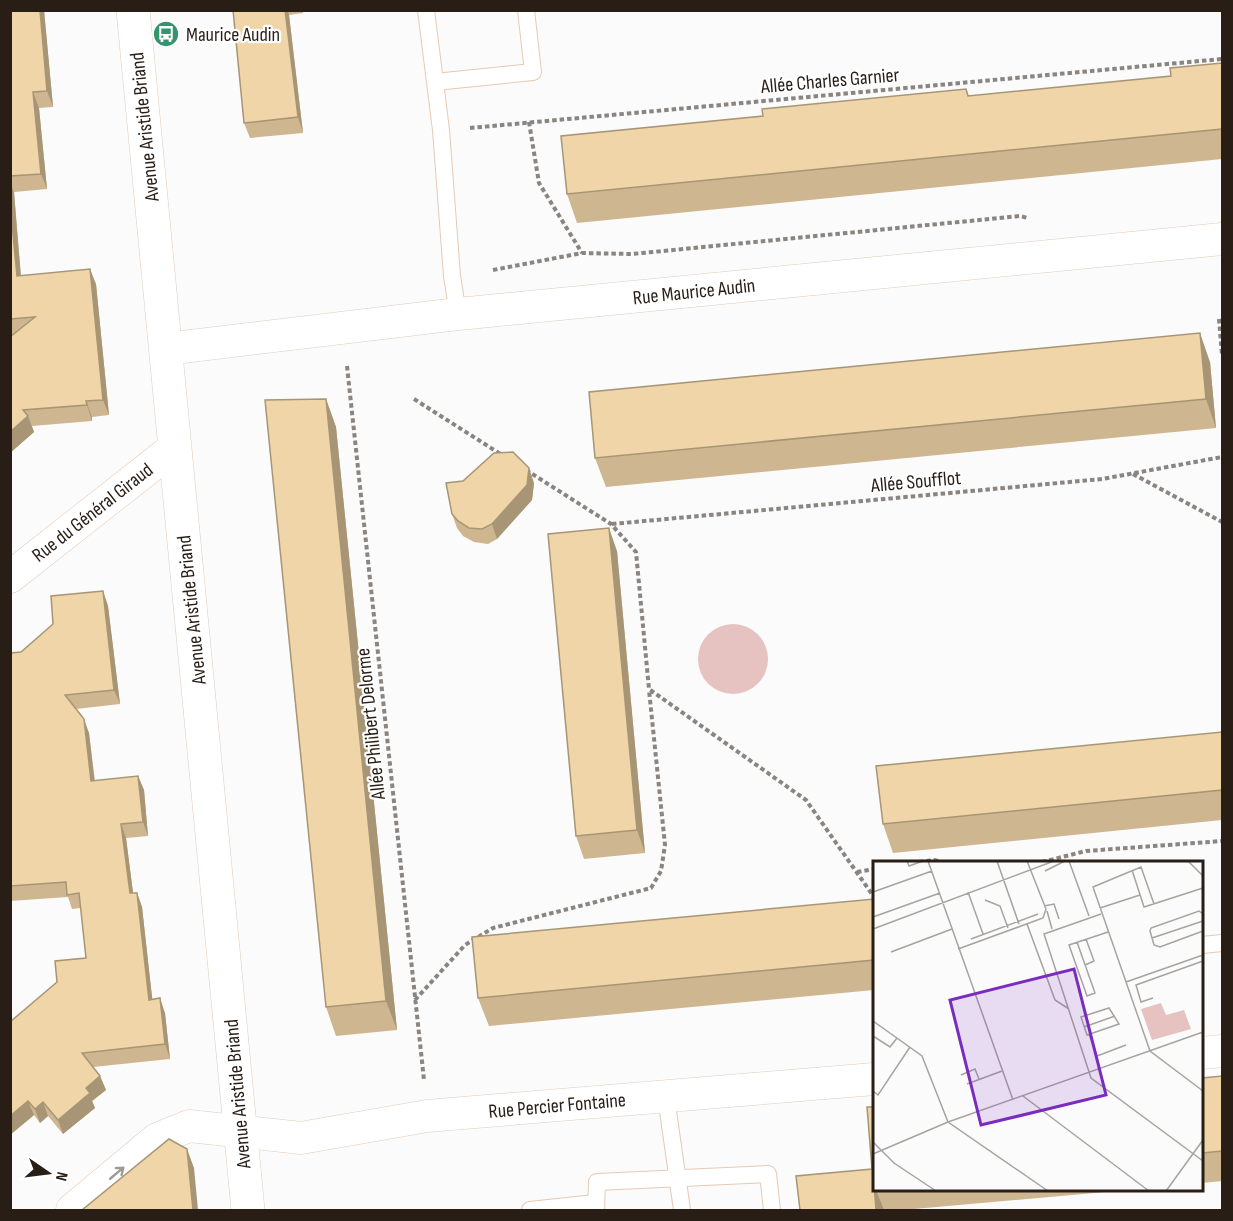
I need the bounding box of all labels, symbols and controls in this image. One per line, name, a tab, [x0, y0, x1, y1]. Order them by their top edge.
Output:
bus stop icon: Maurice Audin	[151, 19, 181, 49]
place label: Maurice Audin	[186, 23, 280, 47]
street label: Avenue Aristide Briand	[125, 51, 165, 204]
street label: Allée Charles Garnier	[759, 63, 900, 99]
street label: Rue Maurice Audin	[632, 274, 756, 310]
street label: Rue du Général Giraud	[27, 458, 158, 567]
street label: Allée Soufflot	[869, 466, 962, 498]
street label: Avenue Aristide Briand	[172, 534, 212, 687]
street label: Allée Philibert Delorme	[351, 647, 391, 802]
inset map	[873, 861, 1203, 1191]
street label: Avenue Aristide Briand	[220, 1018, 257, 1171]
street label: Rue Percier Fontaine	[487, 1088, 627, 1124]
north arrow	[18, 1143, 78, 1203]
one-way arrow	[109, 1166, 124, 1180]
text: N	[51, 1170, 71, 1183]

